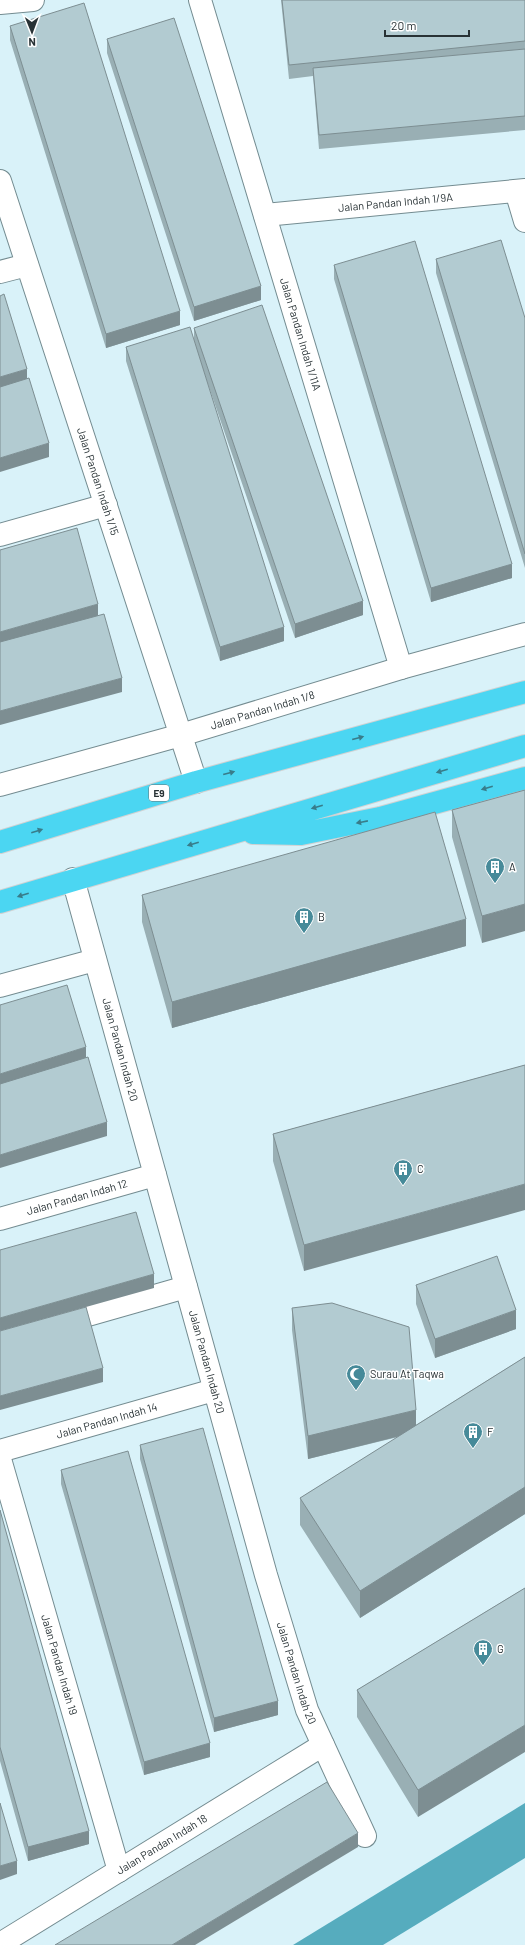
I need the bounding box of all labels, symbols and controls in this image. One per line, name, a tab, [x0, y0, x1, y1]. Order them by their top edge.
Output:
north arrow	[12, 12, 52, 52]
scale bar	[385, 12, 469, 38]
text: 20 m	[391, 18, 417, 32]
text: N	[28, 36, 36, 49]
street label: Jalan Pandan Indah 1/9A	[337, 190, 454, 214]
street label: Jalan Pandan Indah 1/11A	[278, 276, 324, 392]
street label: Jalan Pandan Indah 1/15	[75, 426, 122, 537]
street label: Jalan Pandan Indah 1/8	[209, 688, 316, 732]
one-way arrow	[352, 735, 364, 741]
one-way arrow	[436, 768, 448, 774]
one-way arrow	[223, 770, 235, 776]
road number: E9	[149, 785, 169, 801]
one-way arrow	[481, 785, 493, 791]
one-way arrow	[311, 804, 323, 810]
one-way arrow	[356, 819, 368, 825]
one-way arrow	[32, 828, 44, 834]
one-way arrow	[187, 841, 199, 847]
building icon: A	[484, 856, 506, 884]
place label: A	[509, 860, 516, 873]
one-way arrow	[17, 892, 29, 898]
building icon: B	[293, 906, 315, 934]
place label: B	[318, 910, 325, 923]
street label: Jalan Pandan Indah 20	[100, 996, 141, 1103]
building icon: C	[392, 1158, 414, 1186]
place label: C	[417, 1162, 424, 1175]
street label: Jalan Pandan Indah 12	[25, 1176, 129, 1217]
street label: Jalan Pandan Indah 20	[187, 1309, 228, 1415]
mosque icon: Surau At Taqwa	[345, 1363, 367, 1391]
place label: Surau At Taqwa	[370, 1367, 444, 1380]
street label: Jalan Pandan Indah 14	[55, 1400, 159, 1441]
building icon: F	[462, 1421, 484, 1449]
place label: F	[487, 1425, 493, 1438]
street label: Jalan Pandan Indah 19	[39, 1613, 81, 1717]
street label: Jalan Pandan Indah 20	[275, 1620, 320, 1726]
building icon: G	[472, 1638, 494, 1666]
place label: G	[497, 1642, 504, 1655]
street label: Jalan Pandan Indah 18	[114, 1811, 209, 1877]

